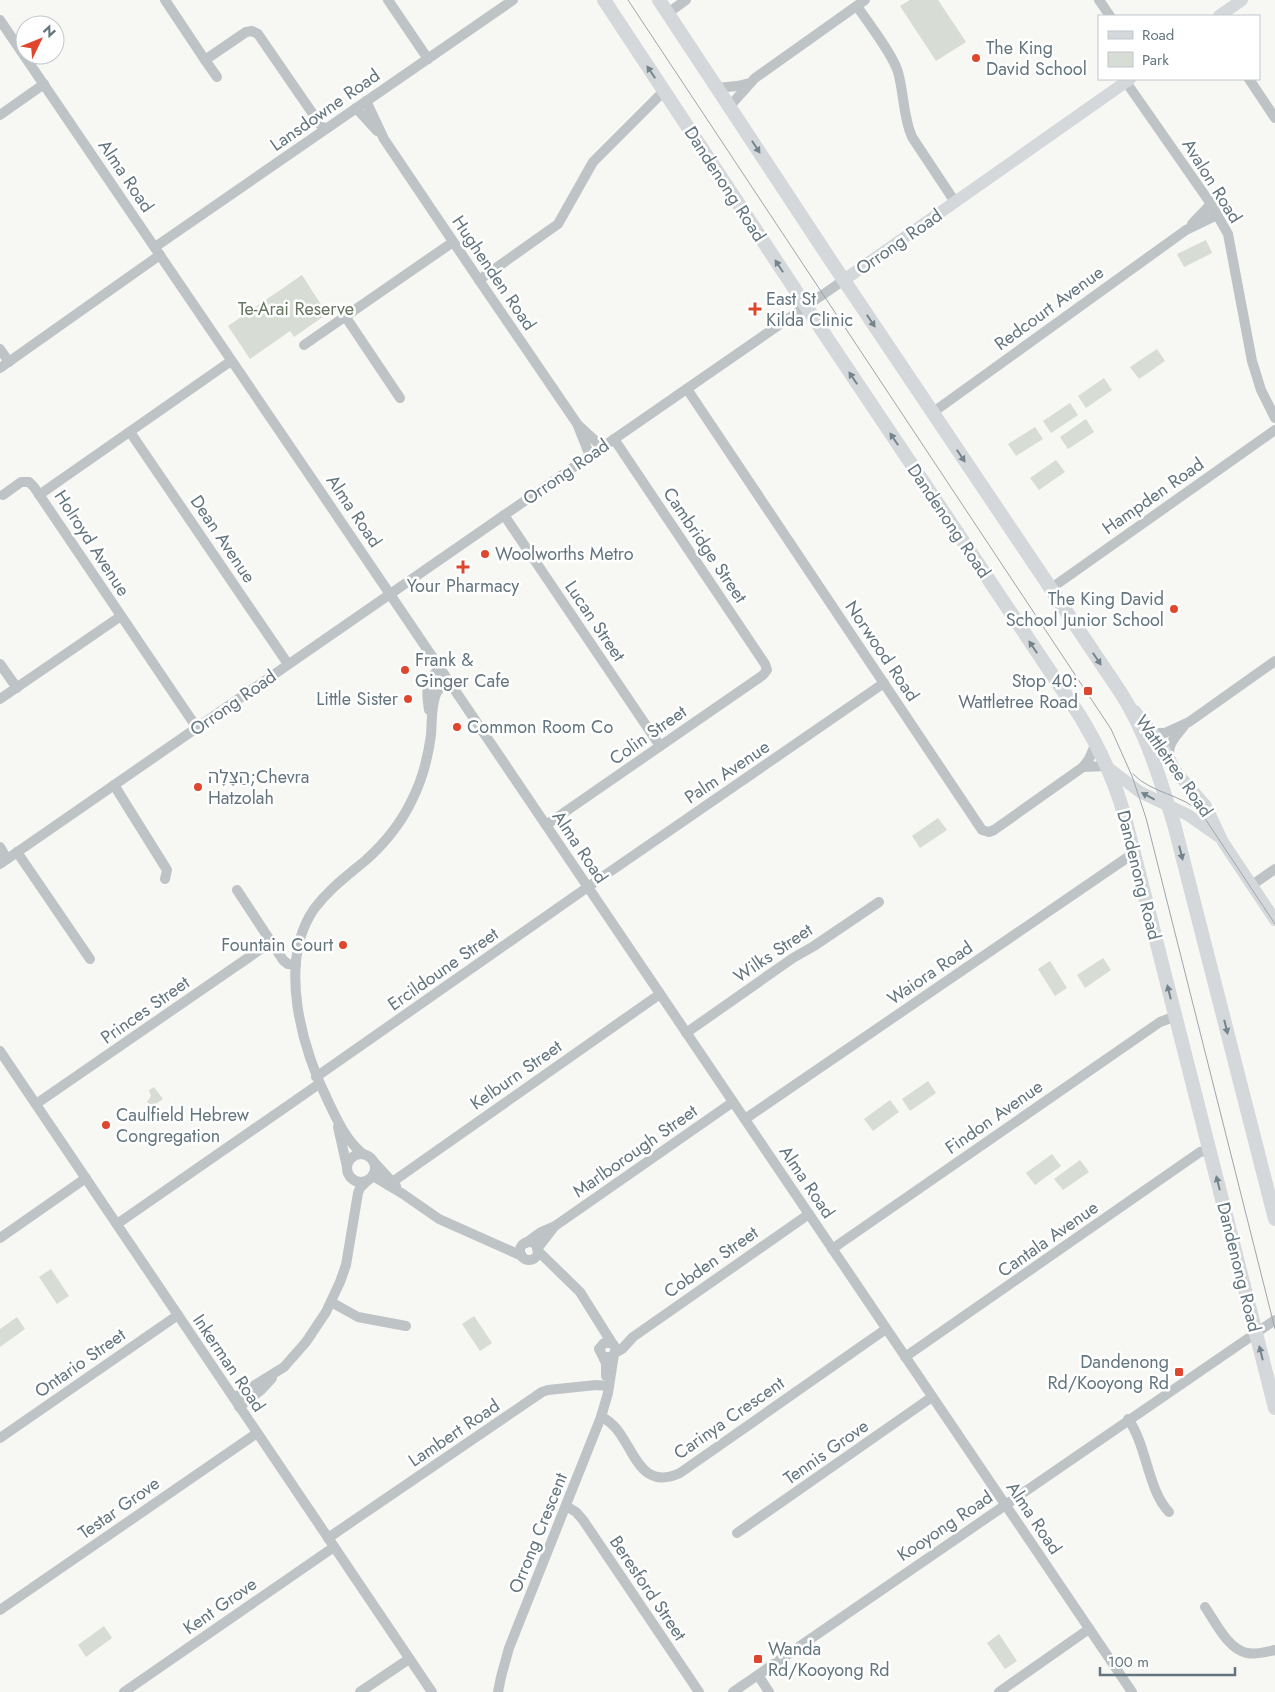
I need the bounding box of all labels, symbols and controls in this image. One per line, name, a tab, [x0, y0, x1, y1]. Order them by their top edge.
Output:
north arrow	[15, 15, 65, 65]
legend	[1098, 15, 1260, 80]
text: N	[38, 20, 61, 42]
text: Road	[1142, 24, 1174, 46]
place label: The King David School	[986, 35, 1087, 82]
text: Park	[1142, 49, 1169, 71]
marker: The King David School	[970, 52, 982, 64]
street label: Lansdowne Road	[265, 63, 385, 157]
one-way arrow	[646, 65, 656, 78]
street label: Dandenong Road	[678, 121, 772, 247]
street label: Alma Road	[92, 134, 160, 218]
street label: Avalon Road	[1176, 134, 1248, 228]
one-way arrow	[751, 141, 761, 154]
street label: Orrong Road	[851, 203, 947, 281]
street label: Hughenden Road	[446, 210, 542, 336]
one-way arrow	[774, 259, 784, 272]
street label: Redcourt Avenue	[989, 259, 1109, 357]
place label: East St Kilda Clinic	[766, 286, 853, 333]
park label: Te-Arai Reserve	[238, 296, 354, 322]
marker: East St Kilda Clinic	[748, 302, 762, 316]
one-way arrow	[866, 314, 875, 327]
one-way arrow	[849, 371, 858, 385]
one-way arrow	[889, 432, 899, 445]
street label: Orrong Road	[518, 433, 614, 511]
one-way arrow	[956, 449, 966, 463]
street label: Hampden Road	[1097, 451, 1209, 541]
street label: Dandenong Road	[901, 459, 997, 583]
street label: Alma Road	[320, 469, 388, 553]
street label: Cambridge Street	[657, 482, 754, 608]
street label: Holroyd Avenue	[48, 485, 136, 601]
street label: Dean Avenue	[184, 490, 262, 588]
place label: Woolworths Metro	[495, 541, 634, 567]
marker: Woolworths Metro	[479, 548, 491, 560]
marker: Your Pharmacy	[457, 561, 469, 573]
place label: Your Pharmacy	[407, 573, 519, 599]
street label: Lucan Street	[558, 575, 632, 667]
place label: The King David School Junior School	[1006, 586, 1164, 633]
street label: Norwood Road	[839, 595, 925, 707]
marker: The King David School Junior School	[1168, 603, 1180, 615]
one-way arrow	[1028, 640, 1038, 653]
place label: Frank & Ginger Cafe	[415, 647, 510, 694]
one-way arrow	[1092, 652, 1102, 665]
street label: Orrong Road	[185, 664, 281, 742]
marker: Frank & Ginger Cafe	[399, 664, 411, 676]
place label: Stop 40: Wattletree Road	[958, 668, 1078, 715]
marker: Stop 40: Wattletree Road	[1082, 685, 1094, 697]
place label: Little Sister	[316, 686, 399, 712]
marker: Little Sister	[402, 693, 414, 705]
street label: Colin Street	[604, 699, 692, 771]
street label: Wattletree Road	[1129, 710, 1219, 822]
place label: Common Room Co	[467, 714, 613, 740]
marker: Common Room Co	[451, 721, 463, 733]
street label: Palm Avenue	[679, 734, 775, 810]
place label: הַצָּלָה;Chevra Hatzolah	[208, 764, 309, 811]
marker: הַצָּלָה;Chevra Hatzolah	[192, 781, 204, 793]
one-way arrow	[1141, 791, 1154, 800]
street label: Alma Road	[546, 805, 614, 889]
street label: Dandenong Road	[1110, 807, 1168, 943]
one-way arrow	[1177, 846, 1185, 861]
street label: Wilks Street	[728, 917, 818, 989]
street label: Ercildoune Street	[382, 921, 504, 1017]
place label: Fountain Court	[221, 932, 334, 958]
street label: Waiora Road	[882, 935, 978, 1011]
marker: Fountain Court	[337, 939, 349, 951]
street label: Princes Street	[95, 969, 195, 1050]
one-way arrow	[1165, 984, 1173, 999]
one-way arrow	[1222, 1020, 1230, 1035]
street label: Kelburn Street	[465, 1033, 568, 1116]
street label: Findon Avenue	[940, 1074, 1048, 1160]
street label: Marlborough Street	[567, 1098, 703, 1204]
place label: Caulfield Hebrew Congregation	[116, 1102, 250, 1149]
marker: Caulfield Hebrew Congregation	[100, 1119, 112, 1131]
street label: Alma Road	[773, 1140, 841, 1224]
one-way arrow	[1214, 1176, 1222, 1191]
street label: Cantala Avenue	[992, 1195, 1104, 1283]
street label: Dandenong Road	[1210, 1199, 1268, 1335]
street label: Cobden Street	[659, 1219, 764, 1304]
street label: Inkerman Road	[187, 1309, 271, 1417]
street label: Ontario Street	[29, 1322, 131, 1404]
one-way arrow	[1257, 1346, 1265, 1361]
place label: Dandenong Rd/Kooyong Rd	[1047, 1349, 1169, 1396]
marker: Dandenong Rd/Kooyong Rd	[1173, 1366, 1185, 1378]
street label: Carinya Crescent	[668, 1370, 790, 1466]
street label: Lambert Road	[403, 1393, 505, 1473]
street label: Tennis Grove	[778, 1413, 874, 1491]
street label: Orrong Crescent	[502, 1468, 574, 1597]
street label: Testar Grove	[73, 1470, 165, 1546]
street label: Alma Road	[1000, 1476, 1068, 1560]
street label: Kooyong Road	[892, 1484, 998, 1568]
street label: Beresford Street	[603, 1530, 693, 1646]
street label: Kent Grove	[178, 1571, 262, 1641]
place label: Wanda Rd/Kooyong Rd	[768, 1636, 890, 1683]
scale bar	[1100, 1644, 1235, 1676]
text: 100 m	[1108, 1651, 1149, 1673]
marker: Wanda Rd/Kooyong Rd	[752, 1653, 764, 1665]

